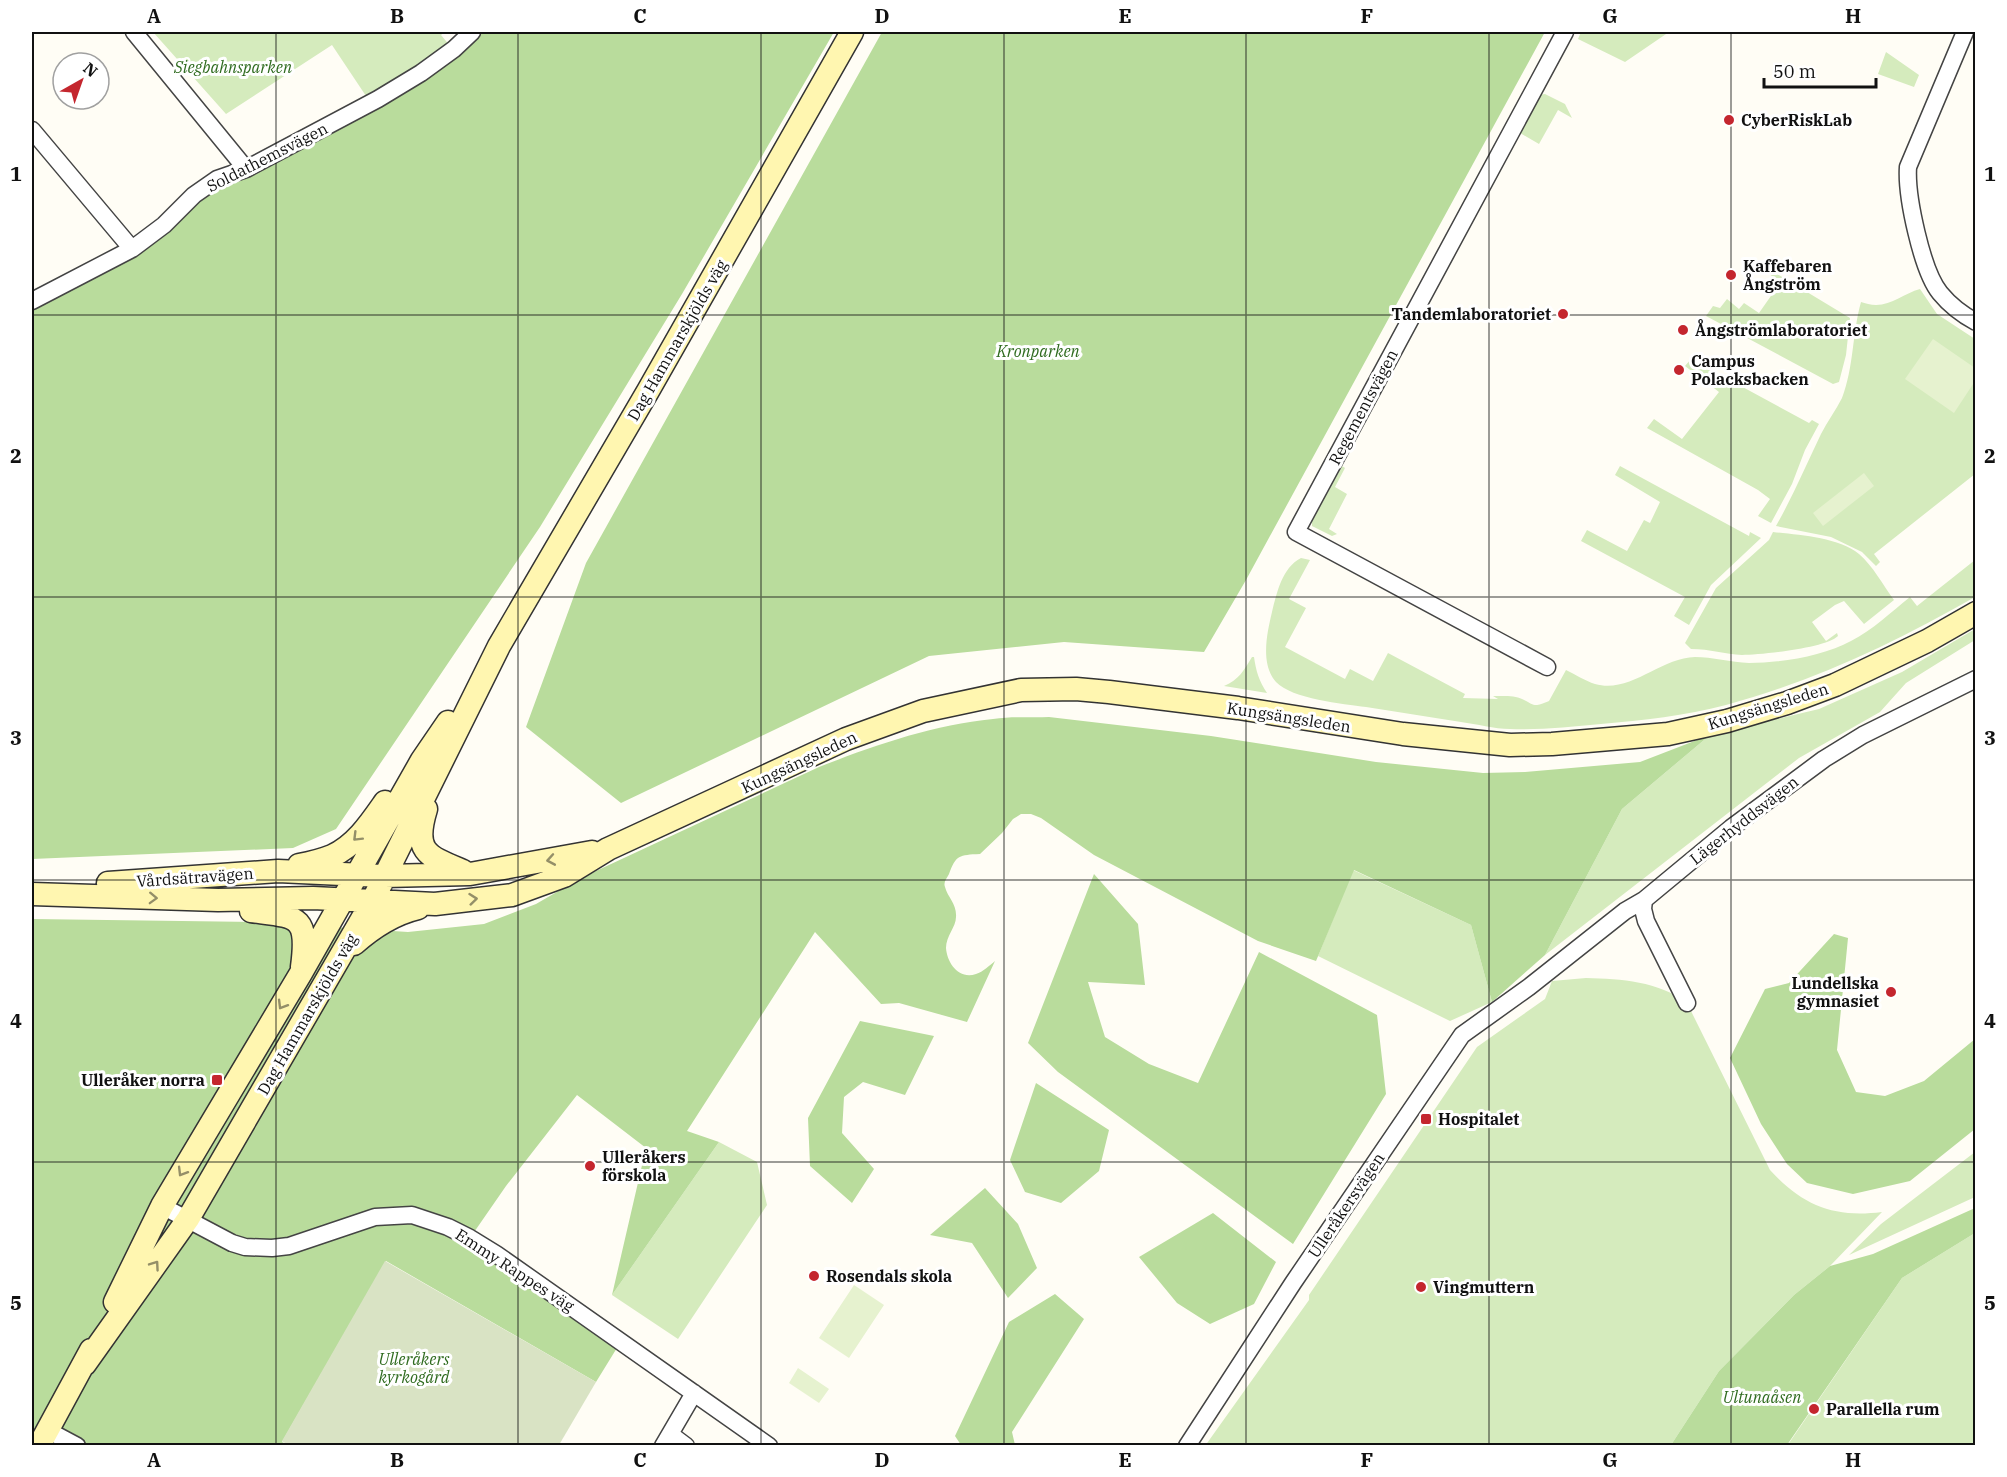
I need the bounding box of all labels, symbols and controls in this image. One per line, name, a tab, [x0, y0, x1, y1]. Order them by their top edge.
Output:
text: A	[147, 2, 161, 29]
text: B	[390, 2, 404, 29]
text: C	[633, 2, 647, 29]
text: D	[874, 2, 890, 29]
text: E	[1118, 2, 1132, 29]
text: F	[1361, 2, 1373, 29]
text: G	[1602, 2, 1618, 29]
text: H	[1845, 2, 1861, 29]
north arrow	[51, 51, 111, 111]
scale bar	[1764, 51, 1876, 89]
park label: Siegbahnsparken	[173, 57, 292, 77]
text: N	[79, 58, 102, 81]
text: 50 m	[1773, 60, 1816, 83]
place label: CyberRiskLab	[1741, 110, 1852, 130]
marker: CyberRiskLab	[1722, 113, 1736, 127]
street label: Soldathemsvägen	[203, 118, 331, 196]
text: 1	[10, 160, 22, 187]
text: 1	[1984, 160, 1996, 187]
street label: Dag Hammarskjölds väg	[623, 256, 732, 424]
place label: Kaffebaren Ångström	[1743, 256, 1833, 294]
marker: Kaffebaren Ångström	[1724, 268, 1738, 282]
place label: Tandemlaboratoriet	[1392, 304, 1551, 324]
marker: Tandemlaboratoriet	[1556, 307, 1570, 321]
place label: Ångströmlaboratoriet	[1695, 319, 1867, 340]
marker: Ångströmlaboratoriet	[1676, 323, 1690, 337]
park label: Kronparken	[995, 341, 1080, 361]
street label: Regementsvägen	[1324, 346, 1402, 468]
place label: Campus Polacksbacken	[1691, 351, 1809, 389]
marker: Campus Polacksbacken	[1672, 363, 1686, 377]
text: 2	[10, 442, 22, 469]
text: 2	[1984, 442, 1996, 469]
street label: Kungsängsleden	[1705, 678, 1831, 734]
street label: Kungsängsleden	[1226, 697, 1352, 737]
text: 3	[10, 724, 22, 751]
text: 3	[1984, 724, 1996, 751]
street label: Kungsängsleden	[738, 727, 860, 797]
street label: Lägerhyddsvägen	[1686, 771, 1802, 869]
one-way arrow	[354, 829, 365, 840]
one-way arrow	[546, 853, 556, 866]
street label: Vårdsätravägen	[136, 863, 254, 891]
one-way arrow	[148, 891, 157, 904]
one-way arrow	[469, 894, 478, 906]
street label: Dag Hammarskjölds väg	[253, 930, 362, 1098]
place label: Lundellska gymnasiet	[1791, 973, 1879, 1011]
marker: Lundellska gymnasiet	[1884, 985, 1898, 999]
one-way arrow	[278, 999, 289, 1009]
text: 4	[10, 1007, 22, 1034]
text: 4	[1984, 1007, 1996, 1034]
place label: Ulleråker norra	[81, 1070, 205, 1090]
marker: Ulleråker norra	[210, 1073, 224, 1087]
place label: Hospitalet	[1438, 1109, 1519, 1129]
marker: Hospitalet	[1419, 1112, 1433, 1126]
place label: Ulleråkers förskola	[602, 1147, 686, 1185]
street label: Ulleråkersvägen	[1303, 1149, 1389, 1261]
marker: Ulleråkers förskola	[583, 1159, 597, 1173]
one-way arrow	[178, 1166, 190, 1177]
street label: Emmy Rappes väg	[452, 1224, 579, 1316]
one-way arrow	[148, 1260, 159, 1271]
place label: Rosendals skola	[826, 1266, 952, 1286]
marker: Rosendals skola	[807, 1269, 821, 1283]
place label: Vingmuttern	[1433, 1277, 1535, 1297]
marker: Vingmuttern	[1414, 1280, 1428, 1294]
text: 5	[10, 1289, 22, 1316]
text: 5	[1984, 1289, 1996, 1316]
park label: Ulleråkers kyrkogård	[379, 1349, 450, 1387]
park label: Ultunaåsen	[1723, 1387, 1801, 1407]
place label: Parallella rum	[1826, 1399, 1940, 1419]
marker: Parallella rum	[1807, 1402, 1821, 1416]
text: A	[147, 1446, 161, 1473]
text: B	[390, 1446, 404, 1473]
text: C	[633, 1446, 647, 1473]
text: D	[874, 1446, 890, 1473]
text: E	[1118, 1446, 1132, 1473]
text: F	[1361, 1446, 1373, 1473]
text: G	[1602, 1446, 1618, 1473]
text: H	[1845, 1446, 1861, 1473]

